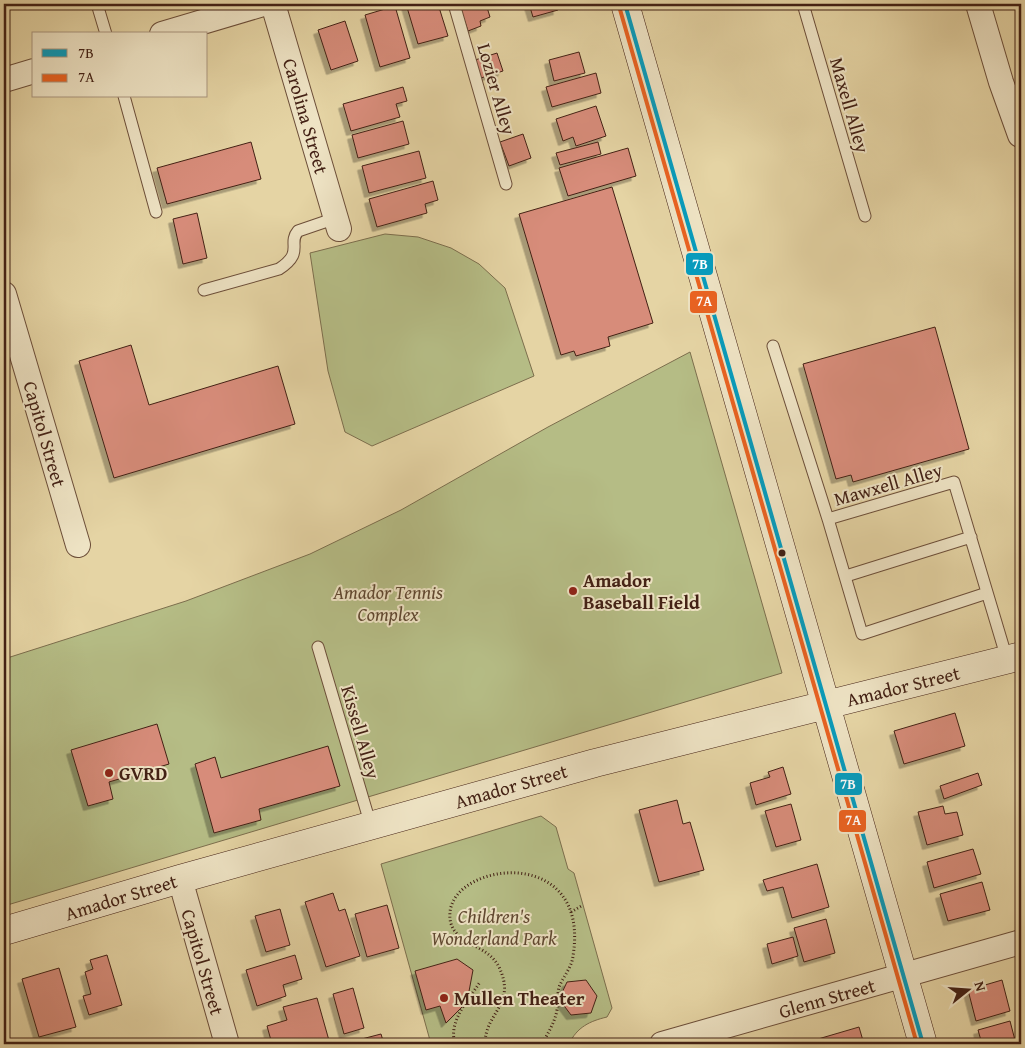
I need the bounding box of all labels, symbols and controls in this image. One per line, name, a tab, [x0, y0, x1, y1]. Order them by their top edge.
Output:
legend	[32, 32, 208, 98]
street label: Lozier Alley	[471, 40, 524, 139]
text: 7B	[78, 42, 94, 63]
street label: Maxell Alley	[823, 54, 877, 157]
street label: Carolina Street	[276, 55, 336, 177]
text: 7A	[78, 66, 94, 87]
line badge: 7B	[685, 252, 714, 276]
text: 7B	[692, 254, 708, 274]
line badge: 7A	[689, 290, 718, 314]
text: 7A	[696, 291, 712, 311]
street label: Capitol Street	[17, 378, 74, 490]
street label: Mawxell Alley	[831, 455, 946, 513]
unlabelled marker	[777, 548, 787, 558]
place label: Amador Baseball Field	[583, 566, 700, 616]
park label: Amador Tennis Complex	[332, 578, 443, 628]
marker: Amador Baseball Field	[567, 585, 579, 597]
street label: Amador Street	[843, 658, 963, 714]
street label: Kissell Alley	[334, 682, 388, 783]
street label: Amador Street	[451, 756, 571, 815]
place label: GVRD	[119, 759, 167, 787]
marker: GVRD	[103, 767, 115, 779]
line badge: 7B	[834, 772, 863, 796]
text: 7B	[840, 774, 856, 794]
line badge: 7A	[838, 809, 867, 833]
text: 7A	[845, 810, 861, 830]
street label: Amador Street	[61, 867, 181, 927]
park label: Children's Wonderland Park	[431, 902, 557, 952]
street label: Capitol Street	[175, 906, 232, 1018]
north arrow	[942, 966, 992, 1016]
street label: Glenn Street	[776, 971, 879, 1025]
text: N	[970, 979, 992, 994]
place label: Mullen Theater	[454, 984, 585, 1012]
marker: Mullen Theater	[438, 992, 450, 1004]

